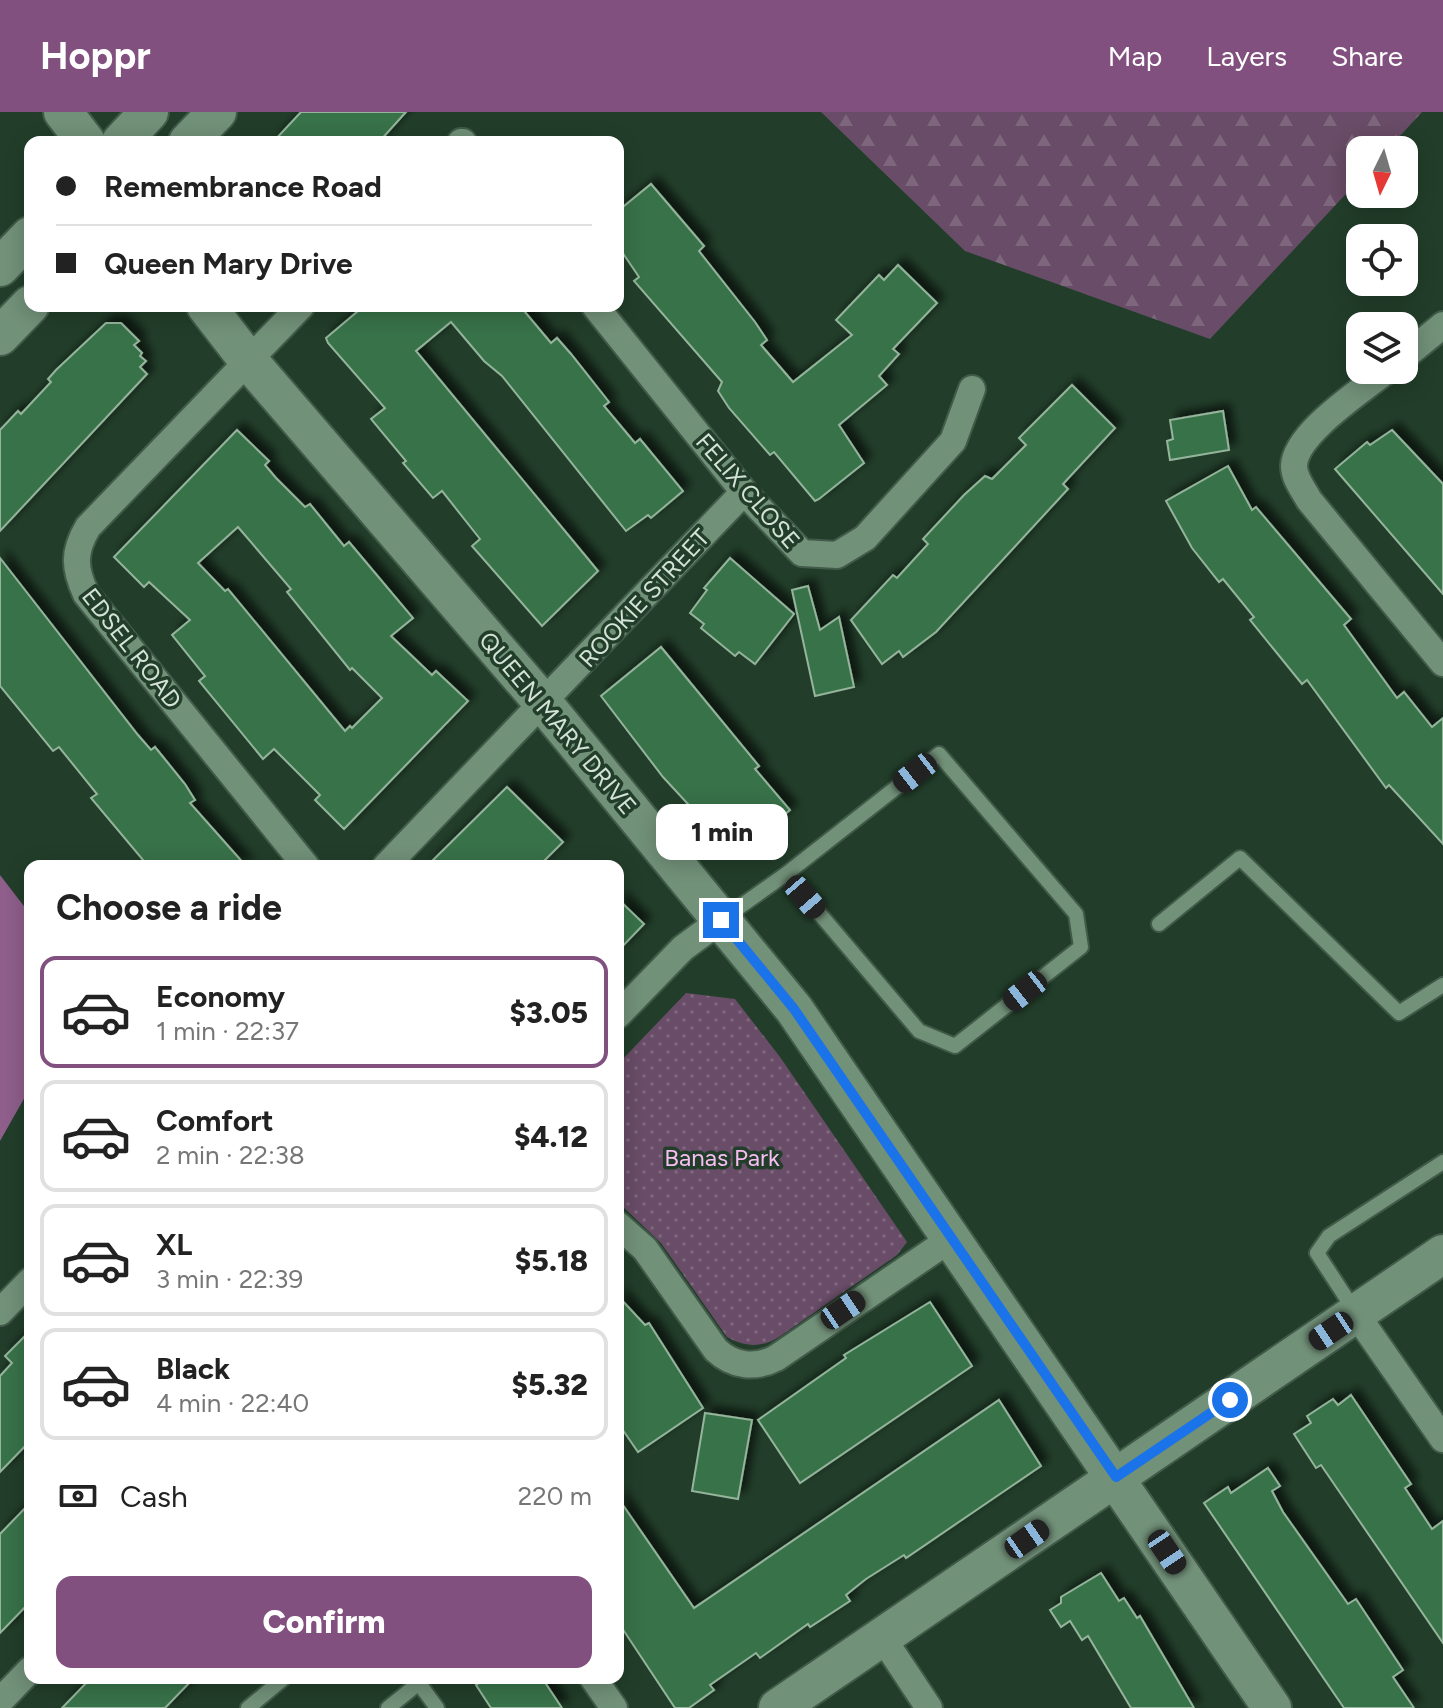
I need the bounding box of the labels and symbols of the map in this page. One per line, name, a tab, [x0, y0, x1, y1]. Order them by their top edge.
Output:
north arrow	[1346, 136, 1418, 208]
street label: FELIX CLOSE	[690, 427, 806, 555]
street label: ROOKIE STREET	[573, 523, 715, 673]
street label: EDSEL ROAD	[76, 582, 188, 714]
street label: QUEEN MARY DRIVE	[473, 626, 643, 820]
car	[889, 749, 941, 797]
callout: 1 min	[655, 804, 787, 860]
car	[780, 871, 830, 923]
route end	[703, 902, 739, 938]
car	[999, 967, 1051, 1015]
park label: Banas Park	[664, 1143, 780, 1172]
car	[816, 1287, 870, 1333]
car	[1304, 1308, 1358, 1354]
route start	[1212, 1382, 1248, 1418]
car	[1000, 1515, 1054, 1563]
car	[1144, 1525, 1190, 1579]

